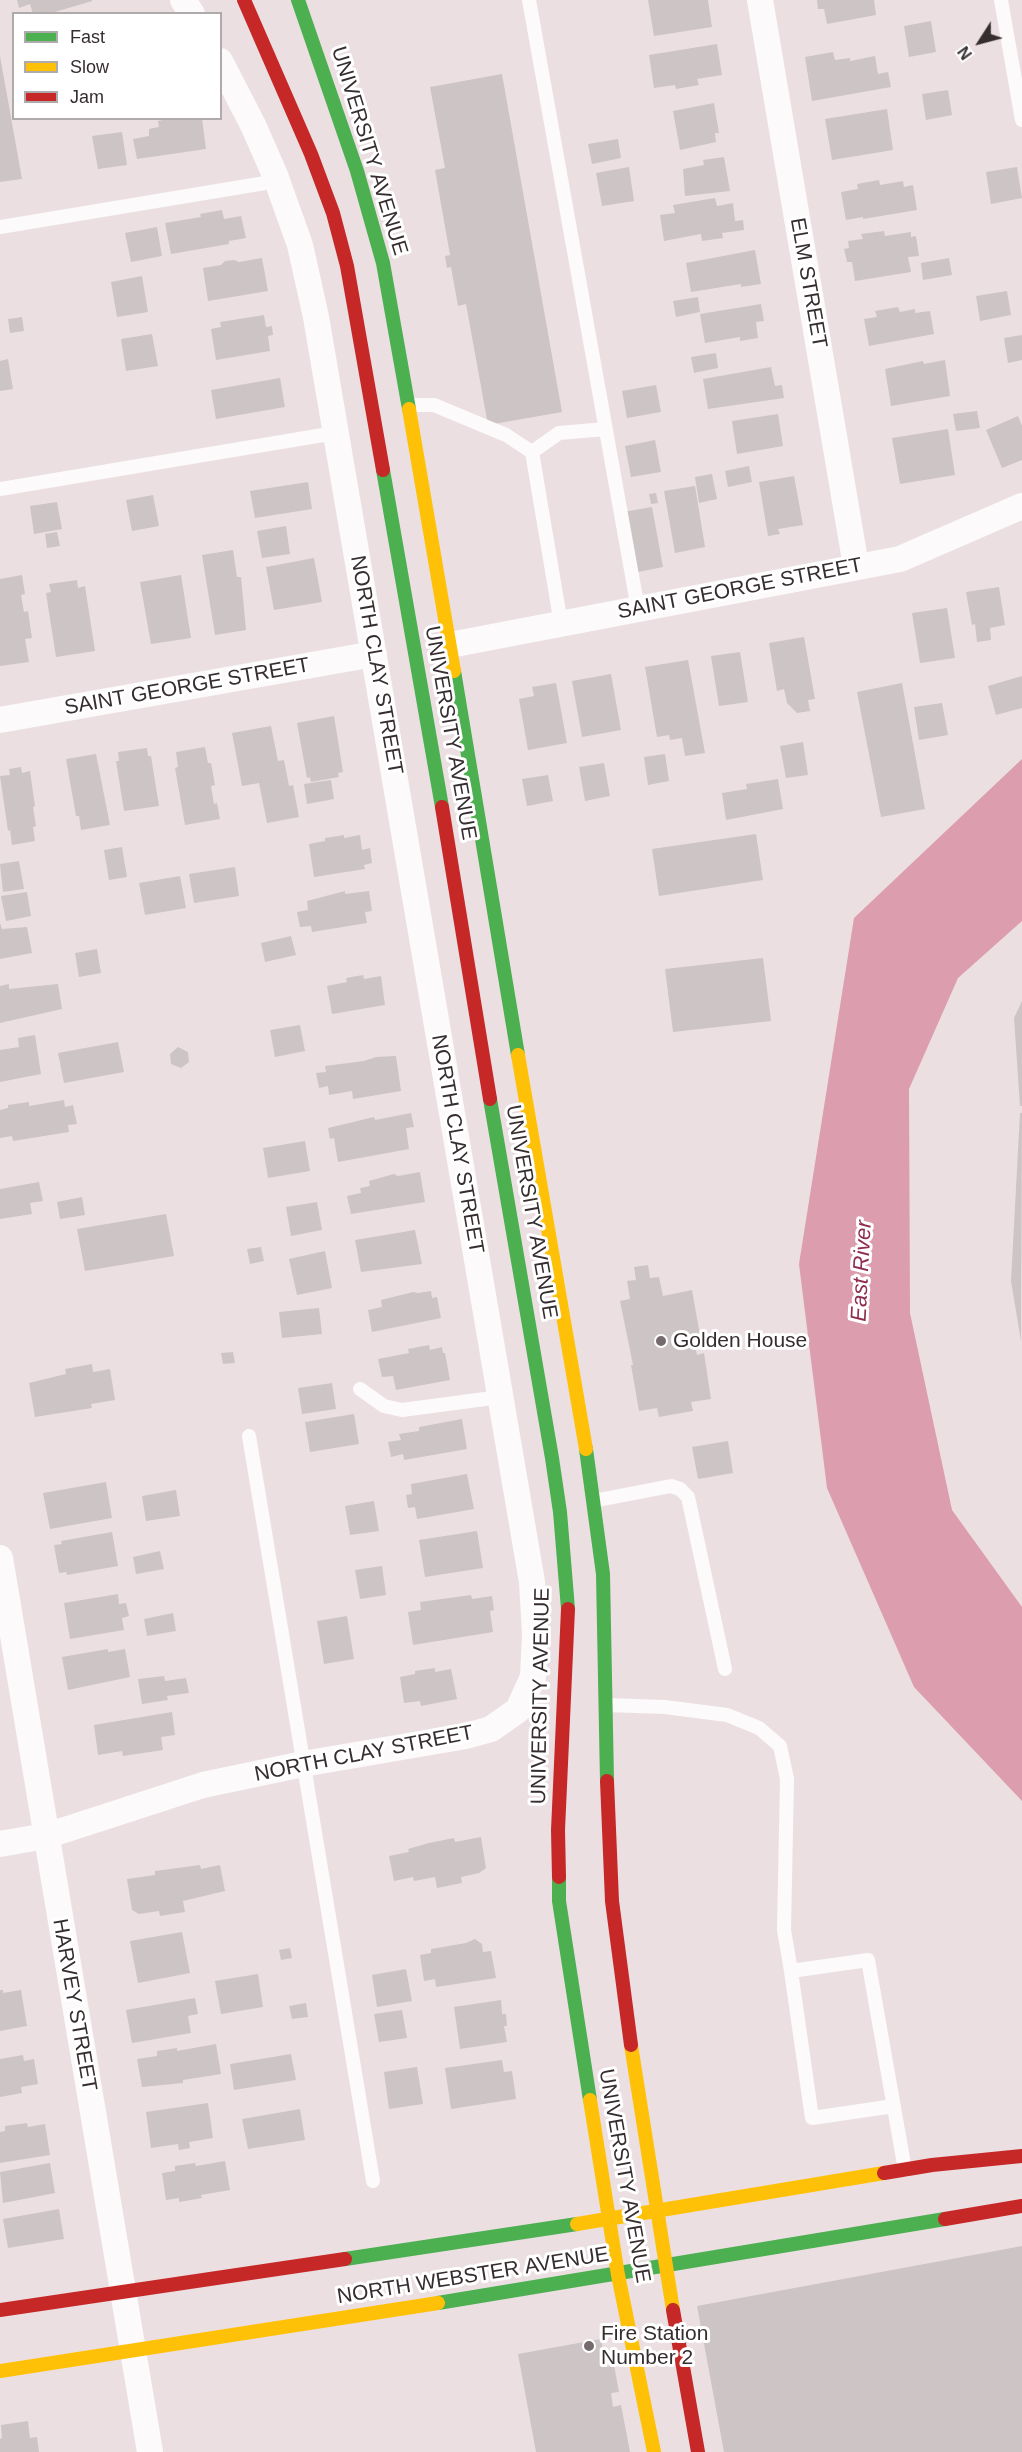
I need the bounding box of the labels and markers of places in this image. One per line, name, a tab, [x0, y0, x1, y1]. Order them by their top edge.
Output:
place label: Golden House	[673, 1328, 807, 1354]
marker: Golden House	[654, 1334, 668, 1348]
place label: Fire Station Number 2	[601, 2321, 708, 2371]
marker: Fire Station Number 2	[582, 2339, 596, 2353]

